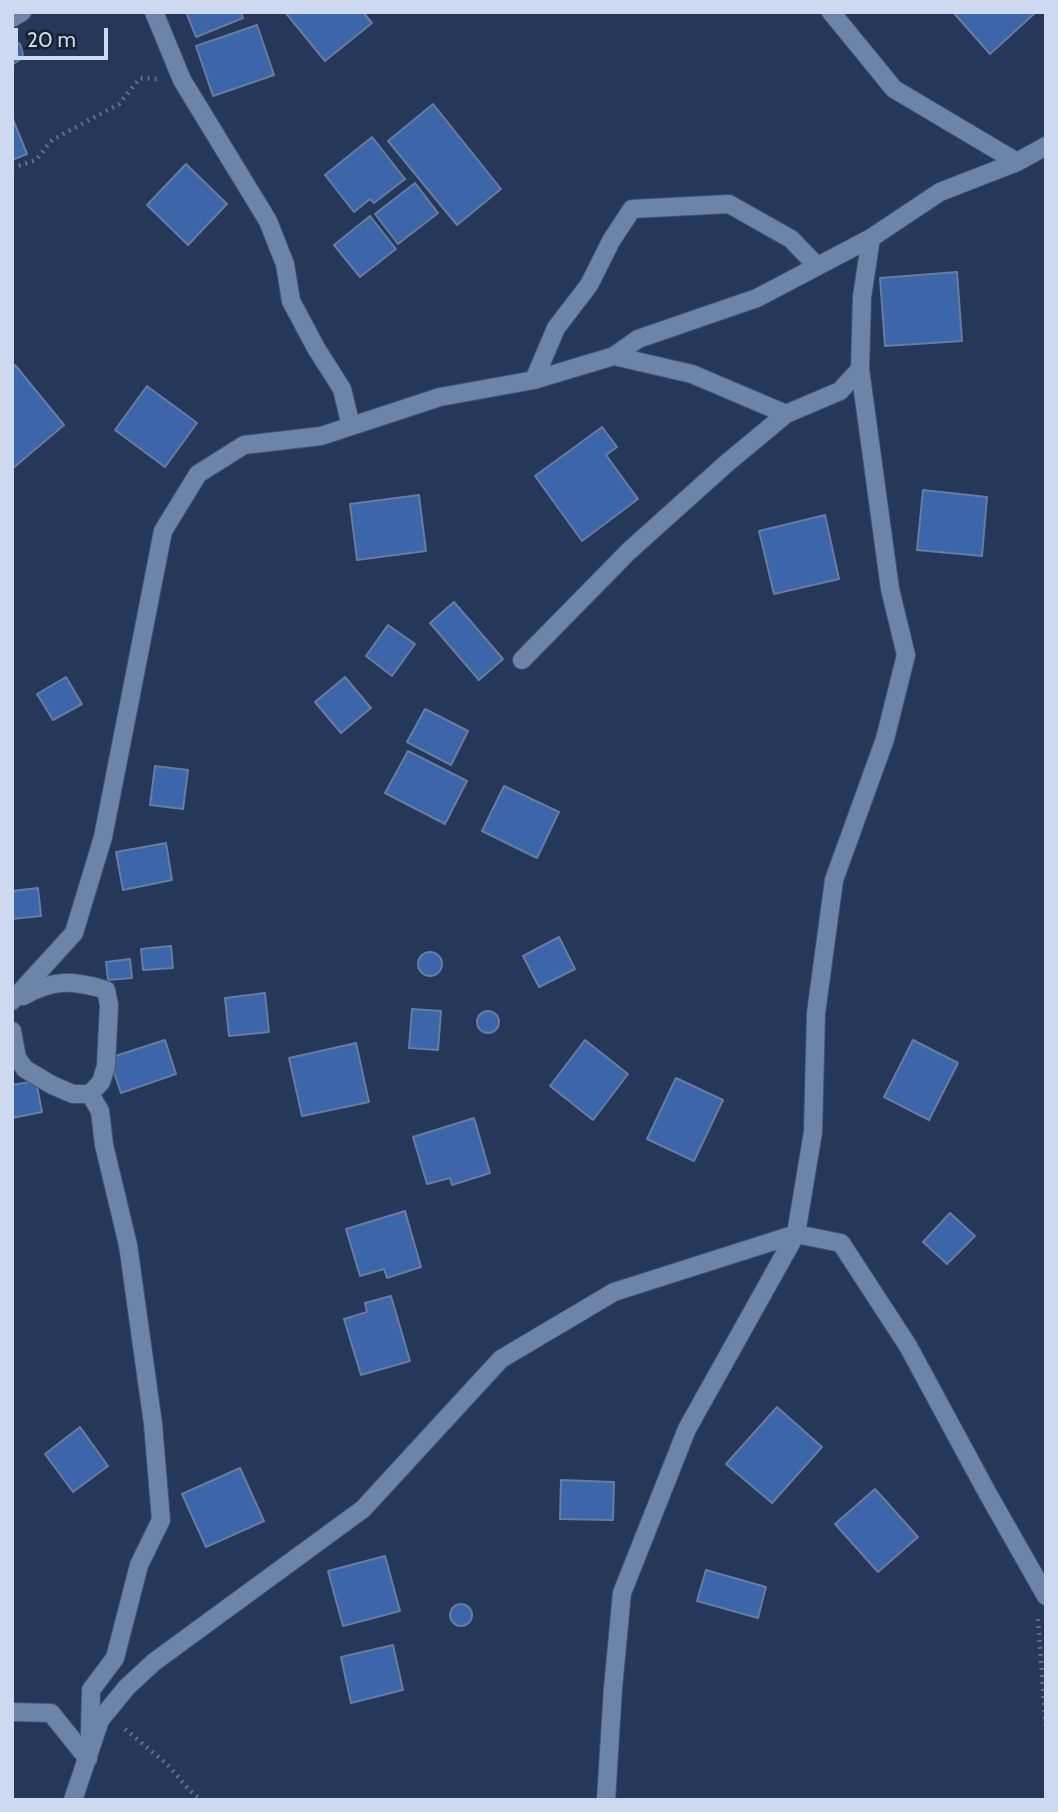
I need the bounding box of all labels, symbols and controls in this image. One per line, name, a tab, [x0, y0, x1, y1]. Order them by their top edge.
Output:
scale bar	[18, 14, 112, 58]
text: 20 m	[27, 27, 76, 52]

